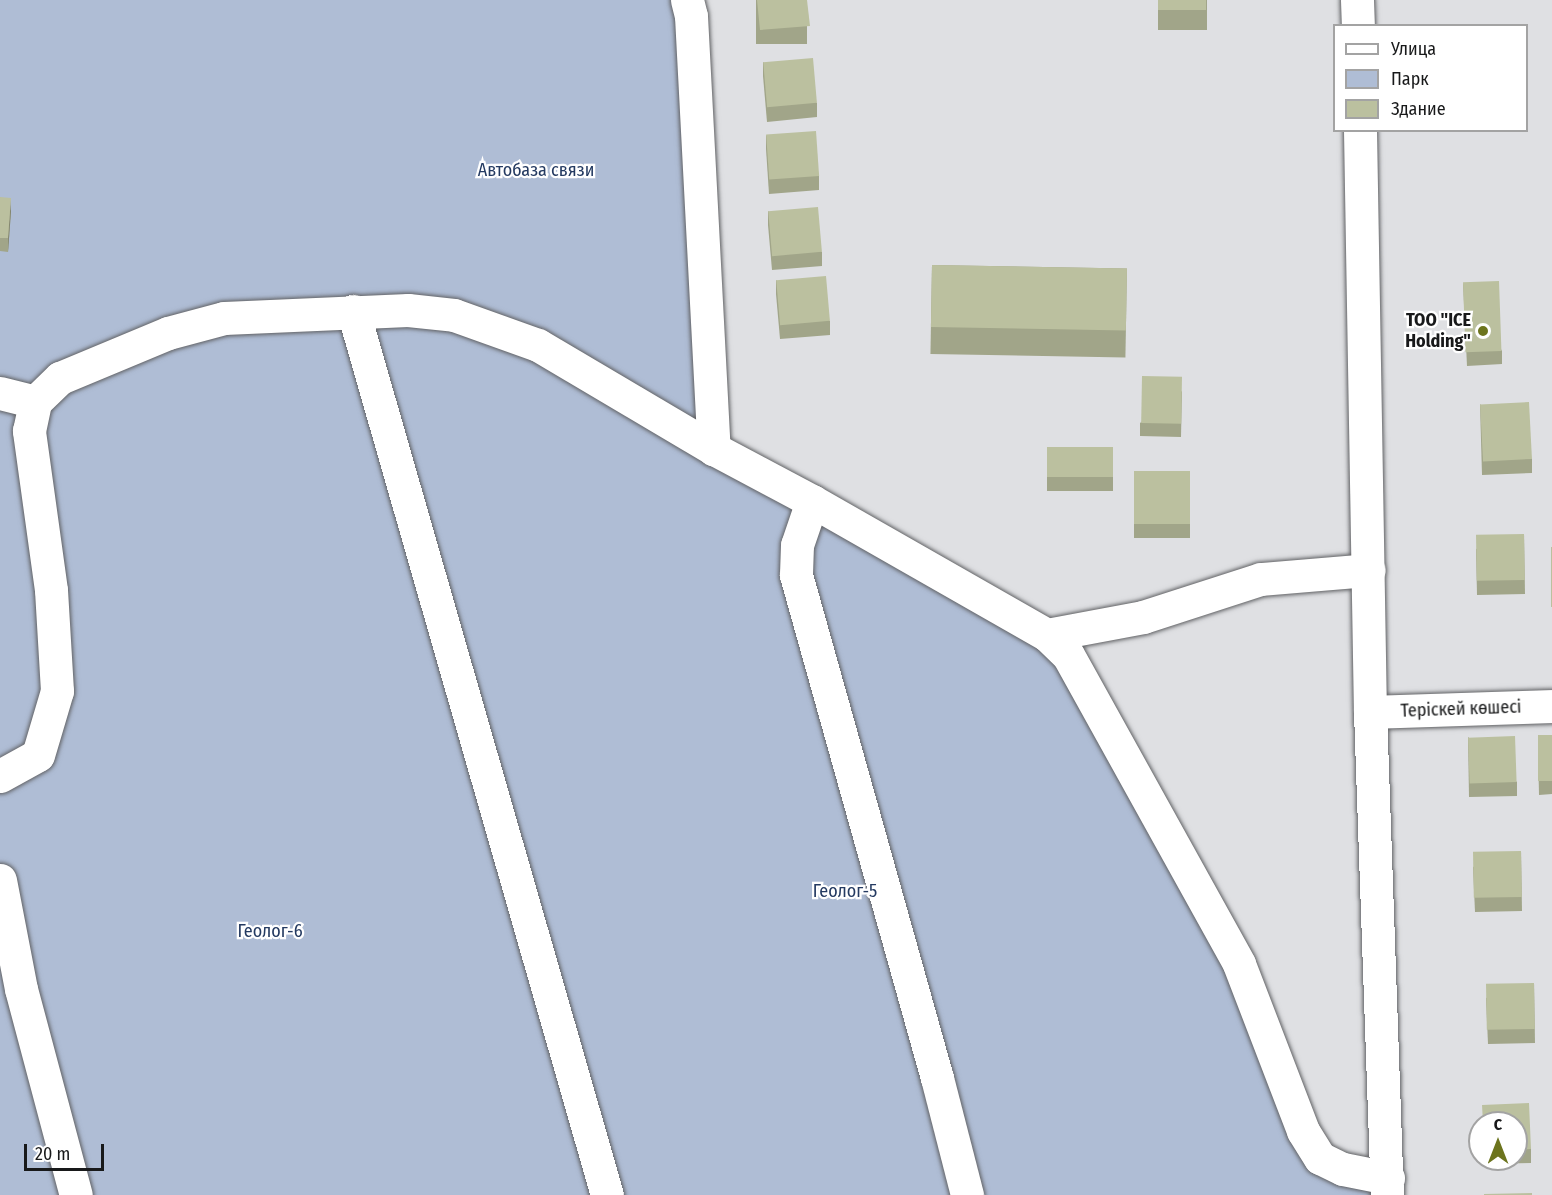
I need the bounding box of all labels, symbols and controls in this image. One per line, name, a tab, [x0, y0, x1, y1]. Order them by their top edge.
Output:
legend	[1333, 24, 1528, 132]
text: Улица	[1391, 38, 1436, 60]
text: Парк	[1391, 68, 1429, 90]
text: Здание	[1391, 98, 1446, 120]
park label: Автобаза связи	[478, 159, 594, 181]
place label: ТОО "ICE Holding"	[1405, 310, 1471, 352]
marker: ТОО "ICE Holding"	[1476, 324, 1490, 338]
street label: Теріскей көшесі	[1400, 696, 1522, 722]
park label: Геолог-5	[813, 880, 877, 902]
park label: Геолог-6	[237, 920, 303, 942]
north arrow	[1468, 1111, 1528, 1171]
text: С	[1494, 1115, 1502, 1134]
scale bar	[27, 1132, 106, 1170]
text: 20 m	[35, 1143, 70, 1165]

